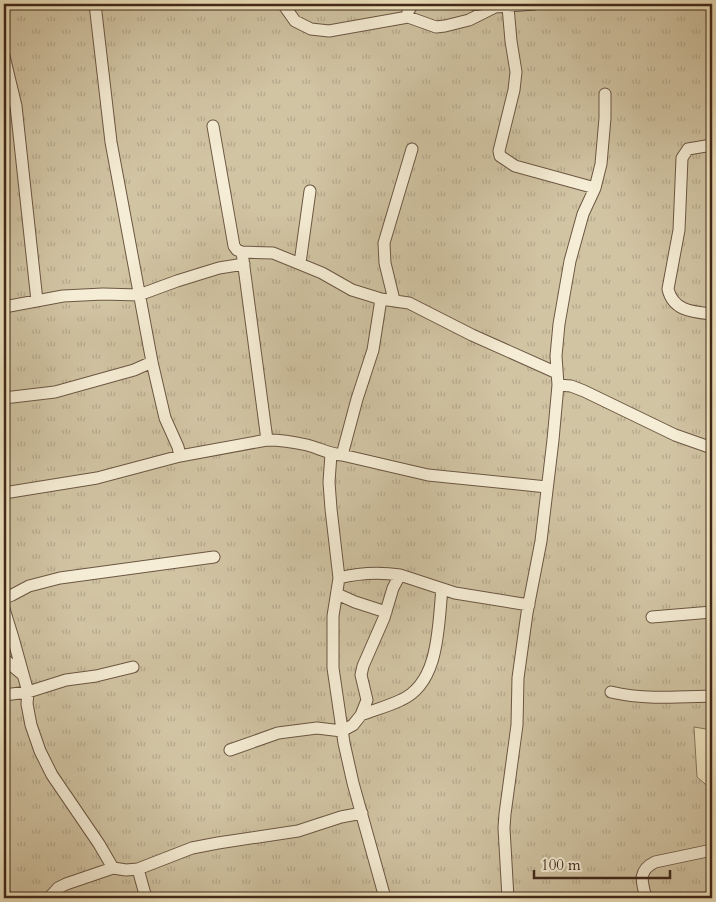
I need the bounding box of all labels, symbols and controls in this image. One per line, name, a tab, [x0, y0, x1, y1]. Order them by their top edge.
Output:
scale bar	[534, 847, 670, 879]
text: 100 m	[541, 855, 581, 875]

